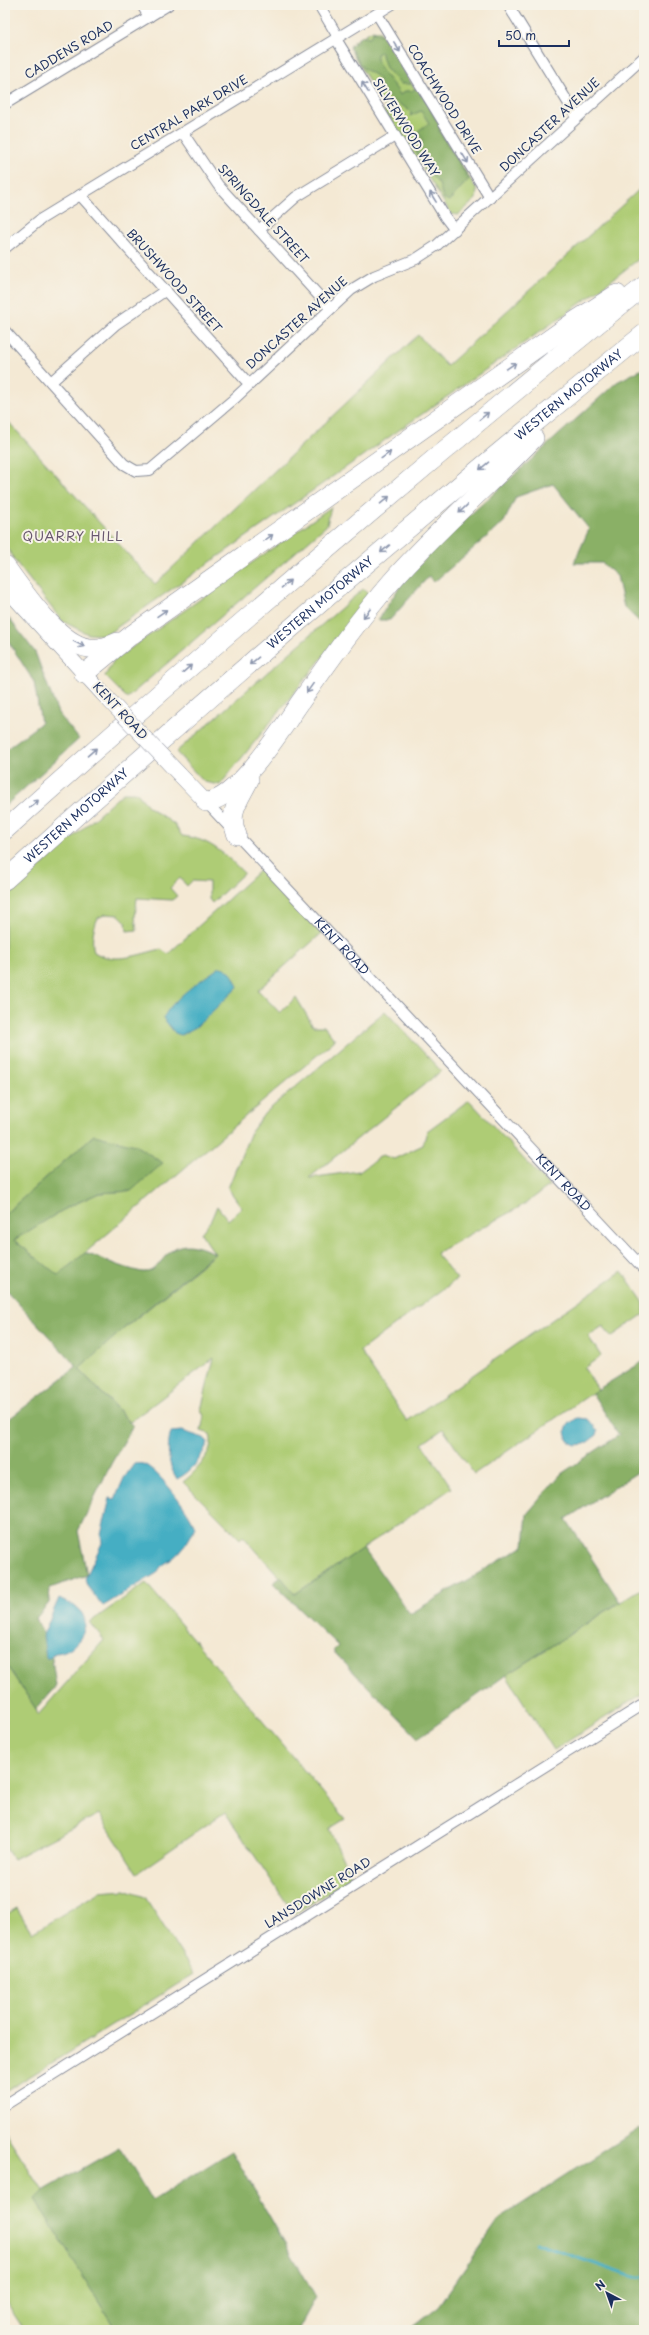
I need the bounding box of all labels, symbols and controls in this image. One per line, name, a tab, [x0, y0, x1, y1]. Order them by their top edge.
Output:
street label: CADDENS ROAD	[21, 15, 116, 83]
scale bar	[499, 22, 569, 48]
text: 50 m	[505, 26, 536, 44]
street label: COACHWOOD DRIVE	[404, 40, 486, 157]
one-way arrow	[393, 41, 401, 52]
street label: CENTRAL PARK DRIVE	[126, 70, 251, 154]
street label: DONCASTER AVENUE	[495, 73, 603, 176]
street label: SILVERWOOD WAY	[369, 75, 445, 181]
one-way arrow	[361, 82, 369, 93]
one-way arrow	[461, 152, 469, 163]
street label: SPRINGDALE STREET	[214, 160, 314, 268]
one-way arrow	[429, 192, 437, 203]
street label: BRUSHWOOD STREET	[123, 224, 227, 337]
street label: DONCASTER AVENUE	[242, 272, 351, 373]
street label: WESTERN MOTORWAY	[510, 344, 627, 444]
one-way arrow	[505, 362, 516, 370]
one-way arrow	[478, 411, 489, 420]
one-way arrow	[380, 451, 391, 459]
one-way arrow	[479, 461, 490, 470]
one-way arrow	[379, 495, 390, 504]
one-way arrow	[457, 505, 468, 514]
district label: QUARRY HILL	[22, 526, 124, 545]
one-way arrow	[263, 534, 274, 542]
one-way arrow	[379, 545, 390, 554]
street label: WESTERN MOTORWAY	[263, 551, 377, 653]
one-way arrow	[280, 580, 290, 589]
one-way arrow	[363, 607, 371, 618]
one-way arrow	[157, 609, 168, 617]
one-way arrow	[73, 641, 85, 648]
one-way arrow	[248, 656, 259, 665]
one-way arrow	[182, 664, 192, 673]
street label: KENT ROAD	[89, 677, 152, 743]
one-way arrow	[306, 683, 314, 694]
one-way arrow	[87, 748, 97, 757]
street label: WESTERN MOTORWAY	[19, 763, 132, 867]
one-way arrow	[29, 799, 39, 808]
street label: KENT ROAD	[311, 913, 374, 979]
street label: KENT ROAD	[532, 1149, 595, 1215]
street label: LANSDOWNE ROAD	[261, 1852, 374, 1932]
north arrow	[587, 2273, 627, 2313]
text: N	[591, 2276, 609, 2294]

